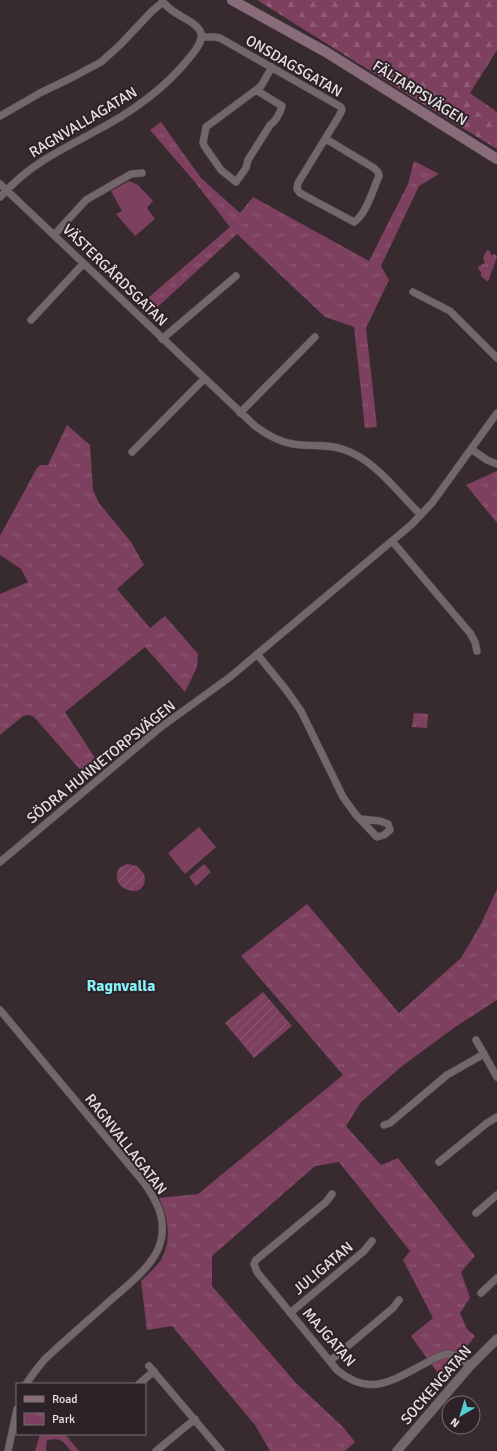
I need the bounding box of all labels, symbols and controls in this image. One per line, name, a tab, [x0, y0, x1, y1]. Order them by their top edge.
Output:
street label: ONSDAGSGATAN	[242, 31, 346, 101]
street label: FÄLTARPSVÄGEN	[369, 57, 471, 129]
street label: RAGNVALLAGATAN	[26, 83, 140, 161]
street label: VÄSTERGÅRDSGATAN	[59, 220, 171, 330]
street label: SÖDRA HUNNETORPSVÄGEN	[23, 697, 179, 827]
district label: Ragnvalla	[87, 976, 156, 996]
street label: RAGNVALLAGATAN	[81, 1090, 171, 1198]
street label: JULIGATAN	[289, 1238, 357, 1298]
street label: MAJGATAN	[299, 1304, 359, 1370]
street label: SOCKENGATAN	[397, 1342, 475, 1428]
legend	[16, 1383, 146, 1435]
text: Road	[52, 1392, 78, 1407]
north arrow	[441, 1395, 481, 1435]
text: Park	[52, 1412, 75, 1427]

